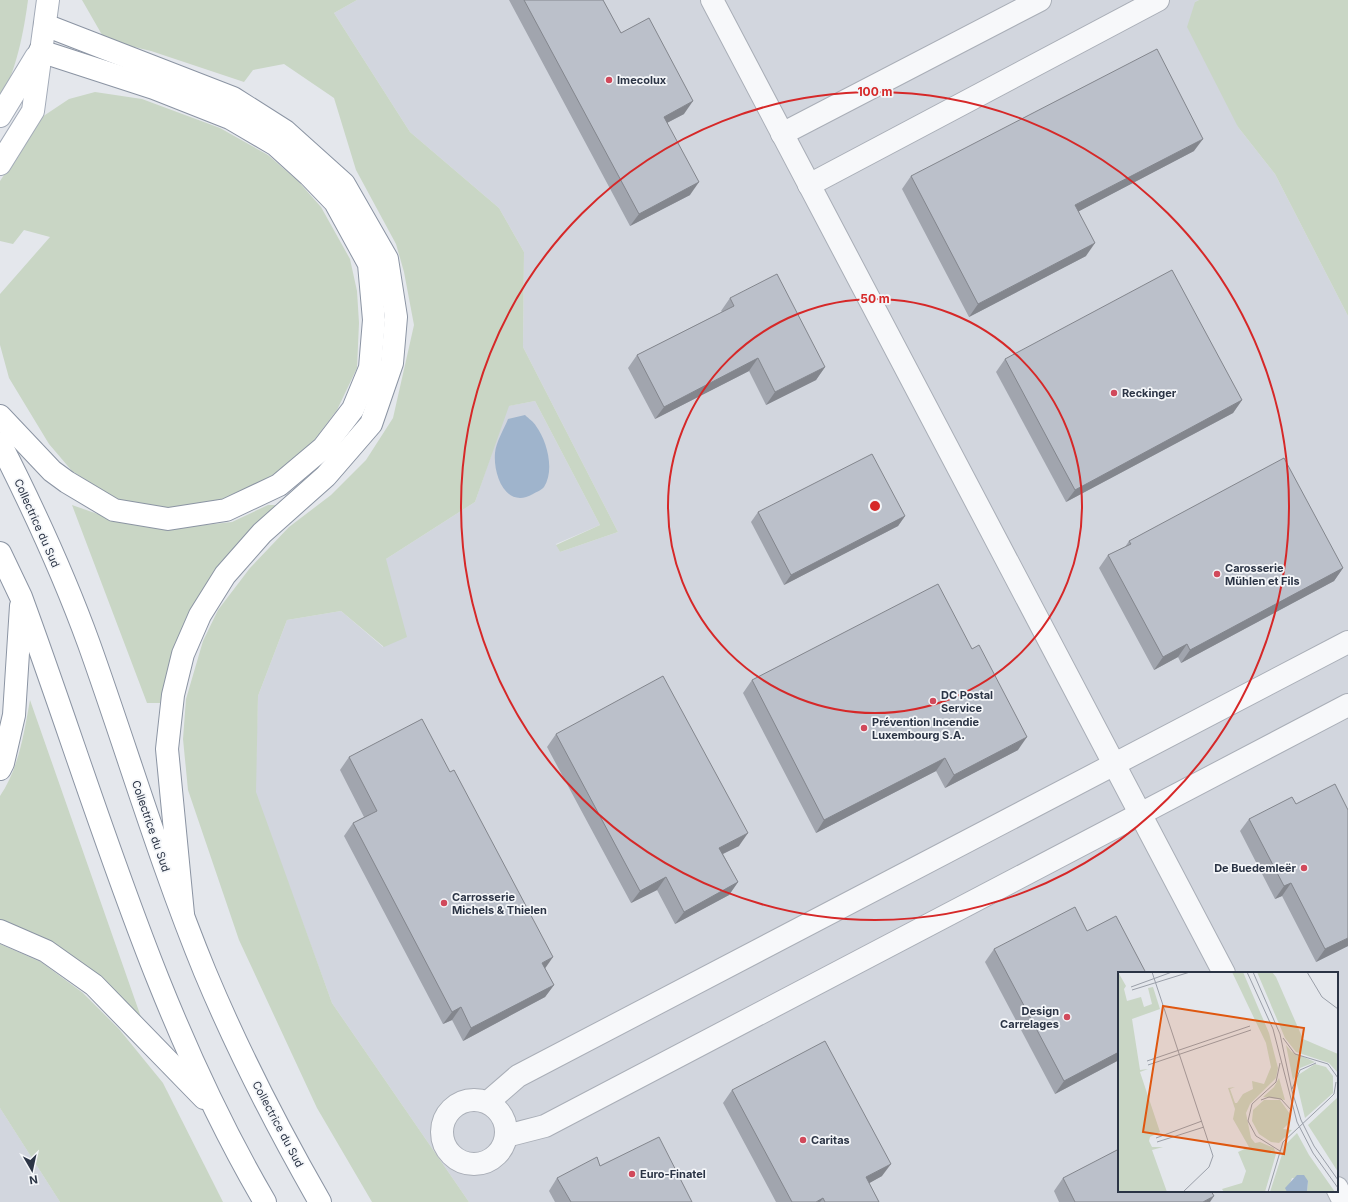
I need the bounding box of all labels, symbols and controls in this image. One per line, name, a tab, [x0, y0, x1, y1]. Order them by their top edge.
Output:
place label: Imecolux	[617, 73, 667, 87]
marker: Imecolux	[604, 75, 614, 85]
text: 100 m	[857, 84, 893, 99]
text: 50 m	[860, 291, 890, 306]
place label: Reckinger	[1122, 386, 1177, 400]
marker: Reckinger	[1109, 388, 1119, 398]
street label: Collectrice du Sud	[11, 476, 63, 570]
centre of rings	[868, 499, 882, 513]
place label: Carosserie Mühlen et Fils	[1225, 561, 1300, 588]
marker: Carosserie Mühlen et Fils	[1212, 569, 1222, 579]
place label: DC Postal Service	[941, 688, 993, 715]
marker: DC Postal Service	[928, 696, 938, 706]
place label: Prévention Incendie Luxembourg S.A.	[872, 715, 979, 742]
marker: Prévention Incendie Luxembourg S.A.	[859, 723, 869, 733]
street label: Collectrice du Sud	[129, 778, 173, 874]
place label: De Buedemleër	[1214, 861, 1297, 875]
marker: De Buedemleër	[1299, 863, 1309, 873]
place label: Carrosserie Michels & Thielen	[452, 890, 547, 917]
marker: Carrosserie Michels & Thielen	[439, 898, 449, 908]
inset map	[1118, 972, 1338, 1192]
place label: Design Carrelages	[1000, 1004, 1059, 1031]
marker: Design Carrelages	[1062, 1012, 1072, 1022]
street label: Collectrice du Sud	[249, 1078, 307, 1170]
place label: Caritas	[811, 1133, 850, 1147]
marker: Caritas	[798, 1135, 808, 1145]
north arrow	[12, 1150, 52, 1190]
place label: Euro-Finatel	[640, 1167, 706, 1181]
marker: Euro-Finatel	[627, 1169, 637, 1179]
text: N	[28, 1172, 39, 1187]

